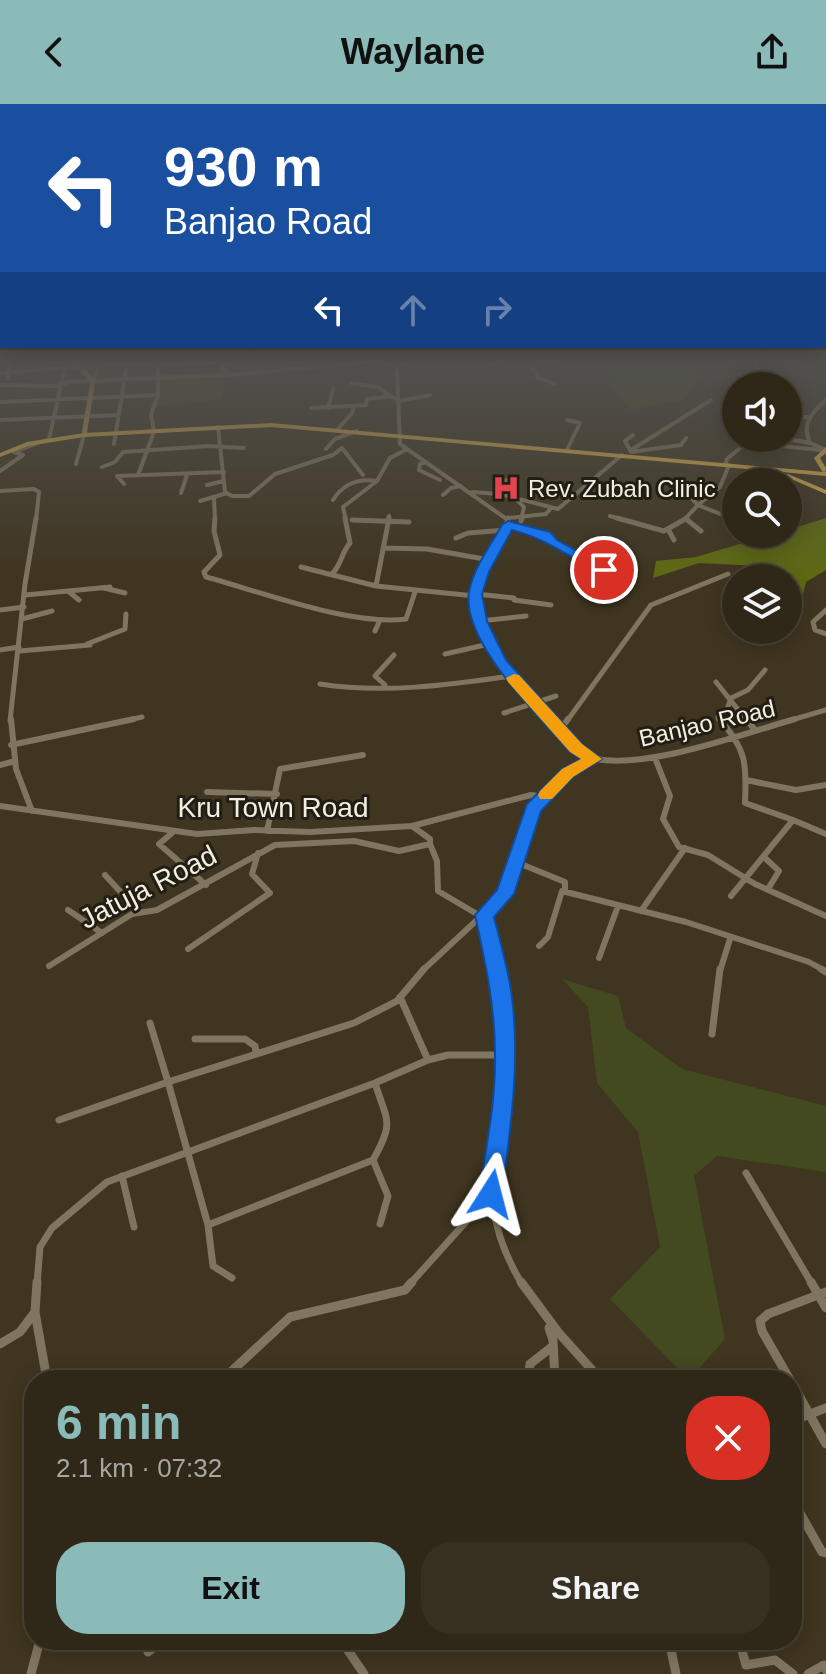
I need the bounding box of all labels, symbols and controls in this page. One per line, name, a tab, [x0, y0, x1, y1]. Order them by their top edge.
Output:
icon: back	[32, 30, 76, 74]
icon: share	[750, 30, 794, 74]
text: Waylane	[341, 31, 485, 72]
text: 930 m	[164, 135, 323, 198]
icon: left	[32, 136, 136, 240]
text: Banjao Road	[164, 201, 372, 242]
icon: left	[307, 288, 351, 332]
icon: ahead	[391, 288, 435, 332]
icon: right	[475, 288, 519, 332]
map controls	[722, 372, 802, 644]
button: sound	[722, 372, 802, 452]
button: search	[722, 468, 802, 548]
hospital icon: Rev. Zubah Clinic	[491, 473, 521, 503]
place label: Rev. Zubah Clinic	[528, 475, 716, 502]
pin	[570, 536, 638, 604]
icon: arrive	[582, 548, 626, 592]
button: layers	[722, 564, 802, 644]
street label: Banjao Road	[636, 694, 778, 752]
street label: Kru Town Road	[178, 792, 368, 823]
street label: Jatuja Road	[74, 839, 222, 935]
position arrow	[449, 1152, 533, 1236]
text: 6 min	[56, 1396, 181, 1449]
button: close	[686, 1396, 770, 1480]
text: 2.1 km · 07:32	[56, 1453, 222, 1483]
button: Exit	[56, 1542, 405, 1634]
button: Share	[421, 1542, 770, 1634]

